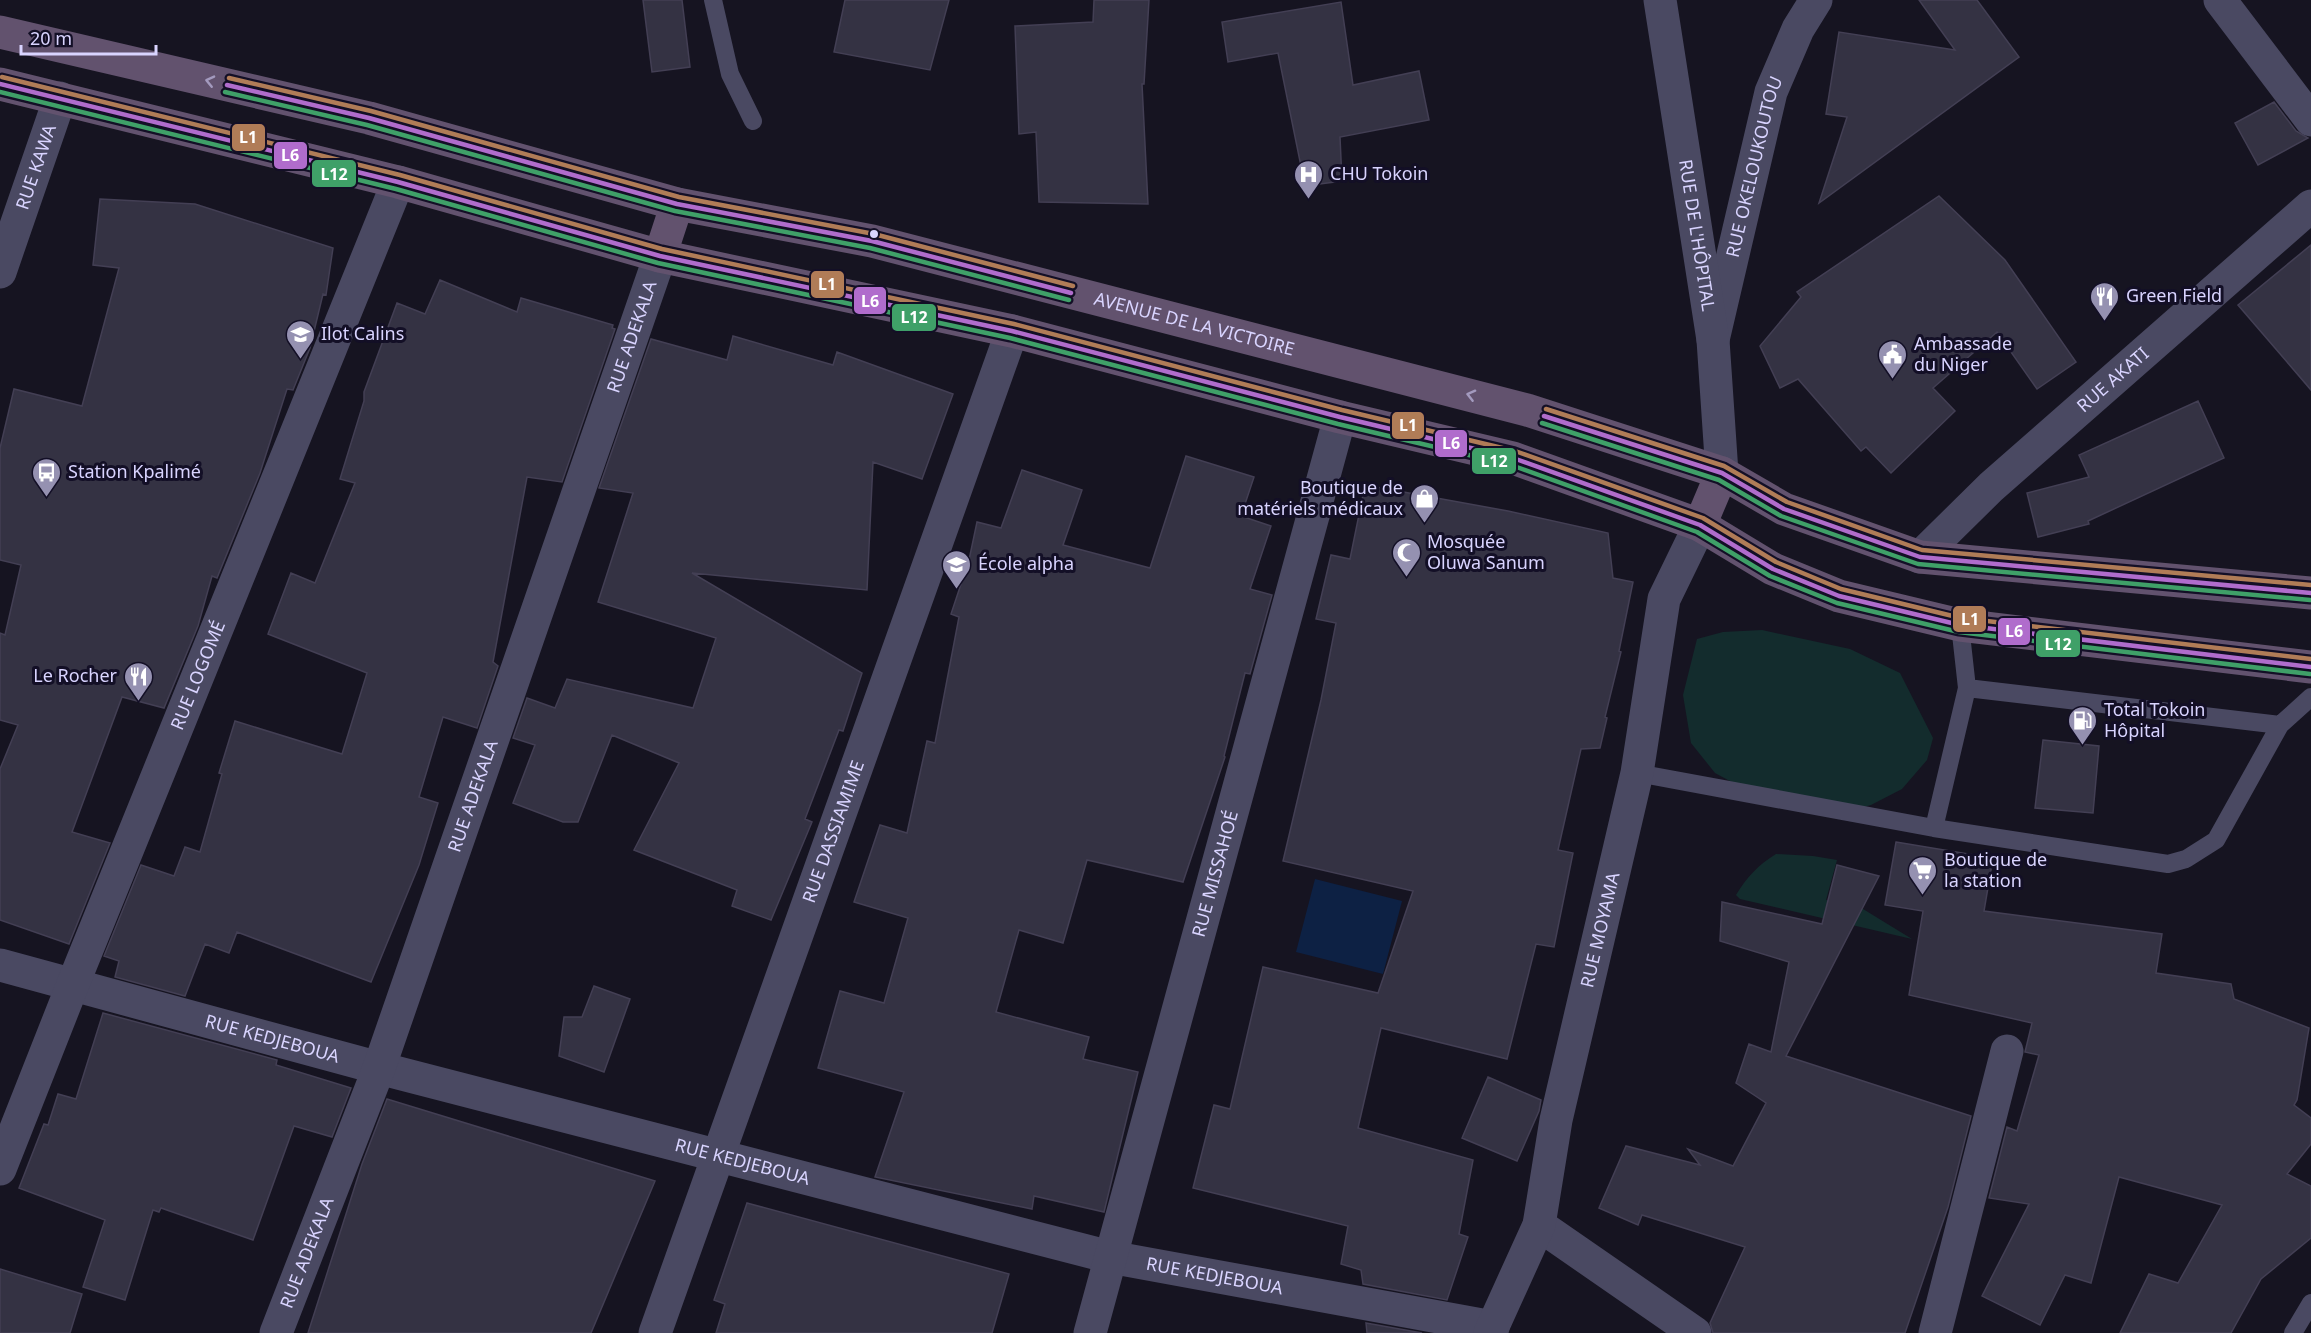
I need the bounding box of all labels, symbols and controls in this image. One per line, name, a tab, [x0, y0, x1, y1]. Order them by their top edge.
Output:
scale bar	[21, 18, 156, 56]
text: 20 m	[30, 26, 72, 50]
street label: RUE OKELOUKOUTOU	[1720, 72, 1787, 260]
one-way arrow	[205, 76, 215, 89]
street label: RUE KAWA	[9, 120, 61, 213]
line badge: L1	[231, 123, 266, 152]
text: L1	[239, 126, 257, 148]
line badge: L6	[273, 141, 308, 170]
text: L6	[281, 144, 299, 166]
hospital icon: CHU Tokoin	[1293, 158, 1325, 200]
street label: RUE DE L'HÔPITAL	[1674, 158, 1721, 312]
line badge: L12	[311, 159, 357, 188]
place label: CHU Tokoin	[1330, 161, 1428, 185]
text: L12	[320, 163, 348, 185]
unlabelled marker	[868, 228, 880, 240]
line badge: L1	[810, 270, 845, 299]
text: L1	[818, 273, 836, 295]
street label: RUE ADEKALA	[601, 277, 662, 396]
restaurant icon: Green Field	[2089, 280, 2121, 322]
place label: Green Field	[2126, 283, 2222, 307]
line badge: L6	[853, 286, 887, 315]
street label: AVENUE DE LA VICTOIRE	[1092, 286, 1297, 361]
text: L6	[861, 290, 879, 312]
line badge: L12	[891, 303, 937, 332]
text: L12	[900, 306, 928, 328]
school or university icon: Ilot Calins	[284, 318, 316, 360]
place label: Ilot Calins	[321, 321, 404, 345]
place label: Ambassade du Niger	[1914, 331, 2012, 376]
public building icon: Ambassade du Niger	[1877, 338, 1909, 380]
street label: RUE AKATI	[2071, 341, 2153, 417]
one-way arrow	[1466, 390, 1476, 403]
line badge: L1	[1391, 411, 1425, 440]
text: L1	[1399, 414, 1417, 436]
line badge: L6	[1434, 429, 1468, 458]
text: L6	[1442, 432, 1460, 454]
line badge: L12	[1471, 447, 1517, 475]
text: L12	[1480, 450, 1508, 472]
bus stop icon: Station Kpalimé	[31, 456, 63, 498]
place label: Station Kpalimé	[68, 459, 201, 483]
place label: Boutique de matériels médicaux	[1237, 475, 1403, 520]
shop icon: Boutique de matériels médicaux	[1408, 482, 1440, 524]
place label: Mosquée Oluwa Sanum	[1427, 529, 1545, 574]
mosque icon: Mosquée Oluwa Sanum	[1390, 536, 1422, 578]
school or university icon: École alpha	[941, 548, 973, 590]
place label: École alpha	[978, 551, 1074, 575]
line badge: L1	[1952, 605, 1987, 633]
text: L1	[1961, 608, 1979, 630]
street label: RUE LOGOMÉ	[164, 617, 230, 733]
line badge: L6	[1997, 617, 2031, 646]
text: L6	[2005, 620, 2023, 642]
line badge: L12	[2035, 629, 2081, 658]
text: L12	[2044, 633, 2072, 655]
restaurant icon: Le Rocher	[122, 660, 154, 702]
place label: Le Rocher	[33, 663, 118, 687]
place label: Total Tokoin Hôpital	[2104, 697, 2205, 742]
fuel station icon: Total Tokoin Hôpital	[2067, 704, 2099, 746]
street label: RUE ADEKALA	[442, 736, 503, 855]
street label: RUE DASSIAMIME	[796, 757, 869, 906]
street label: RUE MISSAHOÉ	[1186, 808, 1243, 940]
place label: Boutique de la station	[1944, 847, 2047, 892]
supermarket icon: Boutique de la station	[1907, 854, 1939, 896]
street label: RUE MOYAMA	[1574, 869, 1625, 990]
street label: RUE KEDJEBOUA	[202, 1008, 343, 1068]
street label: RUE KEDJEBOUA	[672, 1132, 813, 1190]
street label: RUE ADEKALA	[274, 1193, 339, 1312]
street label: RUE KEDJEBOUA	[1144, 1251, 1285, 1299]

